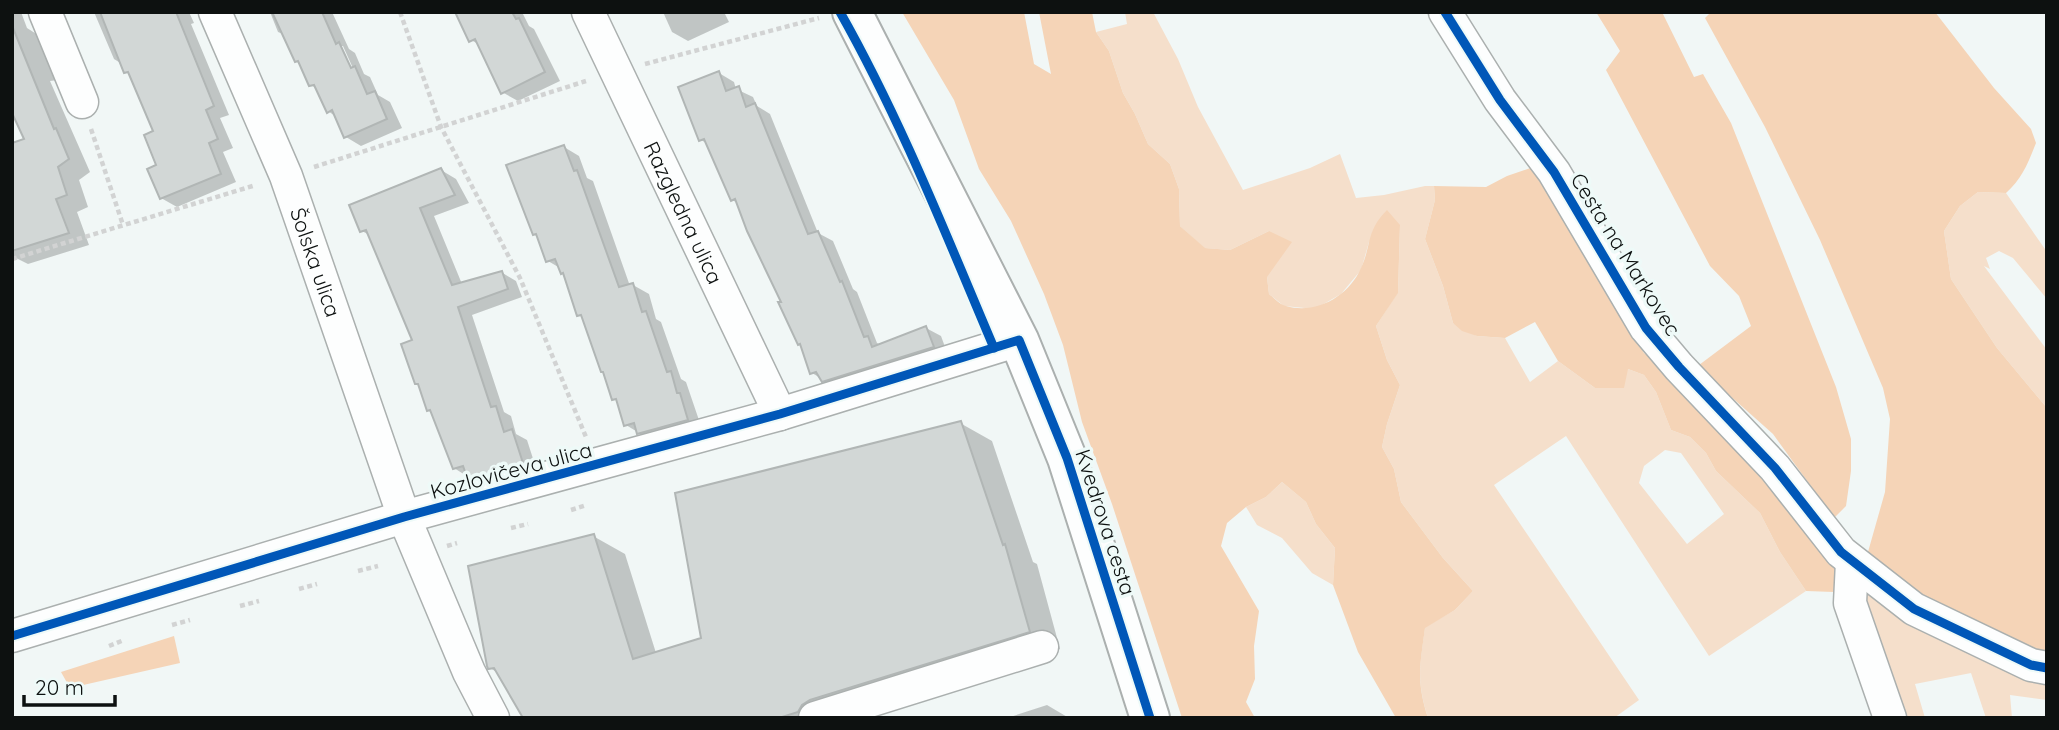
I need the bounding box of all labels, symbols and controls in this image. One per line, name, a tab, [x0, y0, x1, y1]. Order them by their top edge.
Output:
street label: Razgledna ulica	[639, 137, 729, 288]
street label: Cesta na Markovec	[1565, 168, 1687, 340]
street label: Šolska ulica	[285, 204, 347, 320]
street label: Kozlovičeva ulica	[427, 436, 595, 504]
street label: Kvedrova cesta	[1070, 446, 1142, 598]
scale bar	[24, 664, 116, 708]
text: 20 m	[35, 674, 84, 700]

